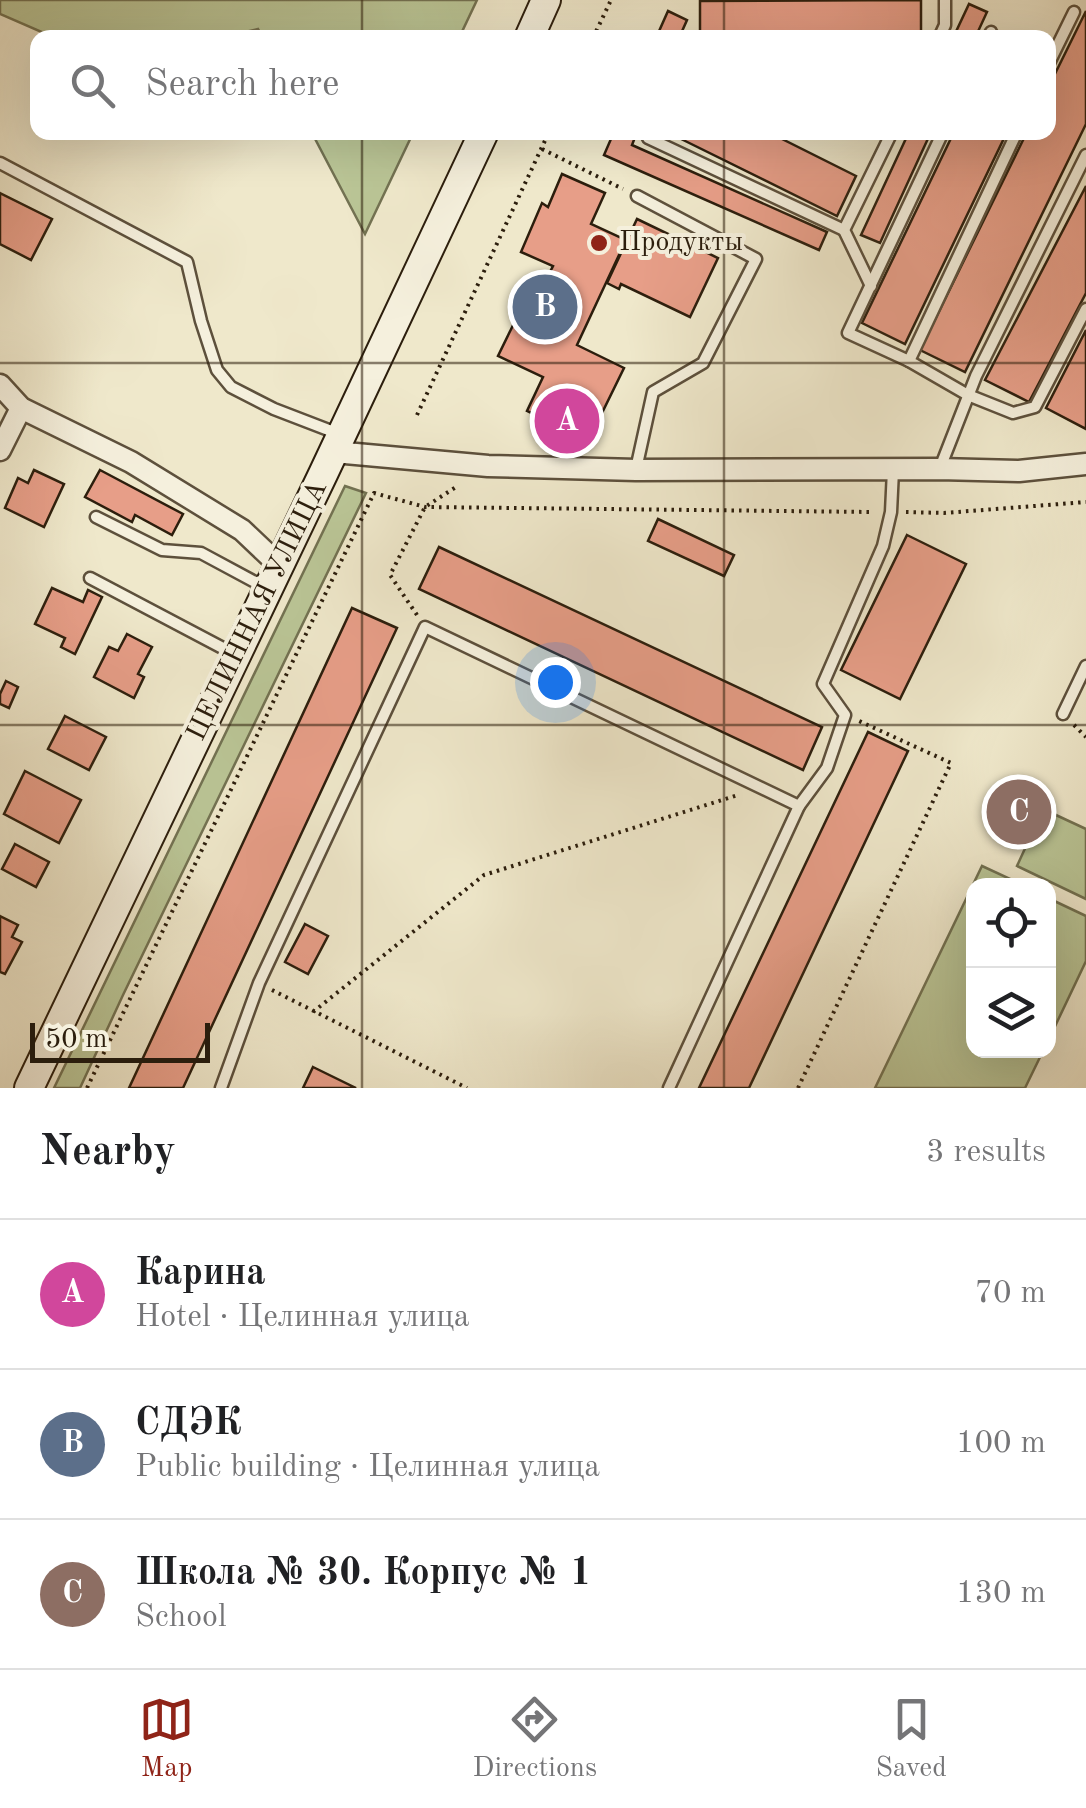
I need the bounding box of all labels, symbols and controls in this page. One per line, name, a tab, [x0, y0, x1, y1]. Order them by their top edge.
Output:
search box	[30, 30, 1056, 140]
icon: search	[65, 58, 120, 113]
text: Search here	[145, 66, 340, 104]
place label: Продукты	[619, 229, 743, 257]
marker: Продукты	[588, 232, 610, 254]
pin: B	[512, 270, 578, 344]
pin: A	[534, 384, 600, 458]
street label: ЦЕЛИННАЯ УЛИЦА	[183, 476, 333, 746]
your location	[530, 657, 581, 708]
pin: C	[986, 774, 1052, 850]
map controls	[966, 878, 1056, 1058]
button: locate	[966, 878, 1056, 968]
button: layers	[966, 968, 1056, 1058]
scale bar	[30, 1018, 210, 1062]
text: 50 m	[45, 1026, 108, 1054]
text: Nearby	[40, 1132, 176, 1174]
text: 3 results	[926, 1137, 1046, 1169]
text: Карина	[135, 1255, 266, 1293]
text: A	[60, 1278, 85, 1310]
text: 70 m	[975, 1278, 1046, 1310]
text: Hotel · Целинная улица	[135, 1302, 470, 1334]
text: СДЭК	[135, 1405, 242, 1443]
text: B	[61, 1428, 84, 1460]
text: 100 m	[956, 1428, 1046, 1460]
text: Public building · Целинная улица	[135, 1452, 600, 1484]
text: Школа № 30. Корпус № 1	[135, 1555, 592, 1593]
text: C	[62, 1578, 83, 1610]
text: 130 m	[956, 1578, 1046, 1610]
text: School	[135, 1602, 227, 1634]
tab: Map	[139, 1692, 194, 1787]
tab: Directions	[473, 1692, 597, 1787]
tab: Saved	[875, 1692, 947, 1787]

